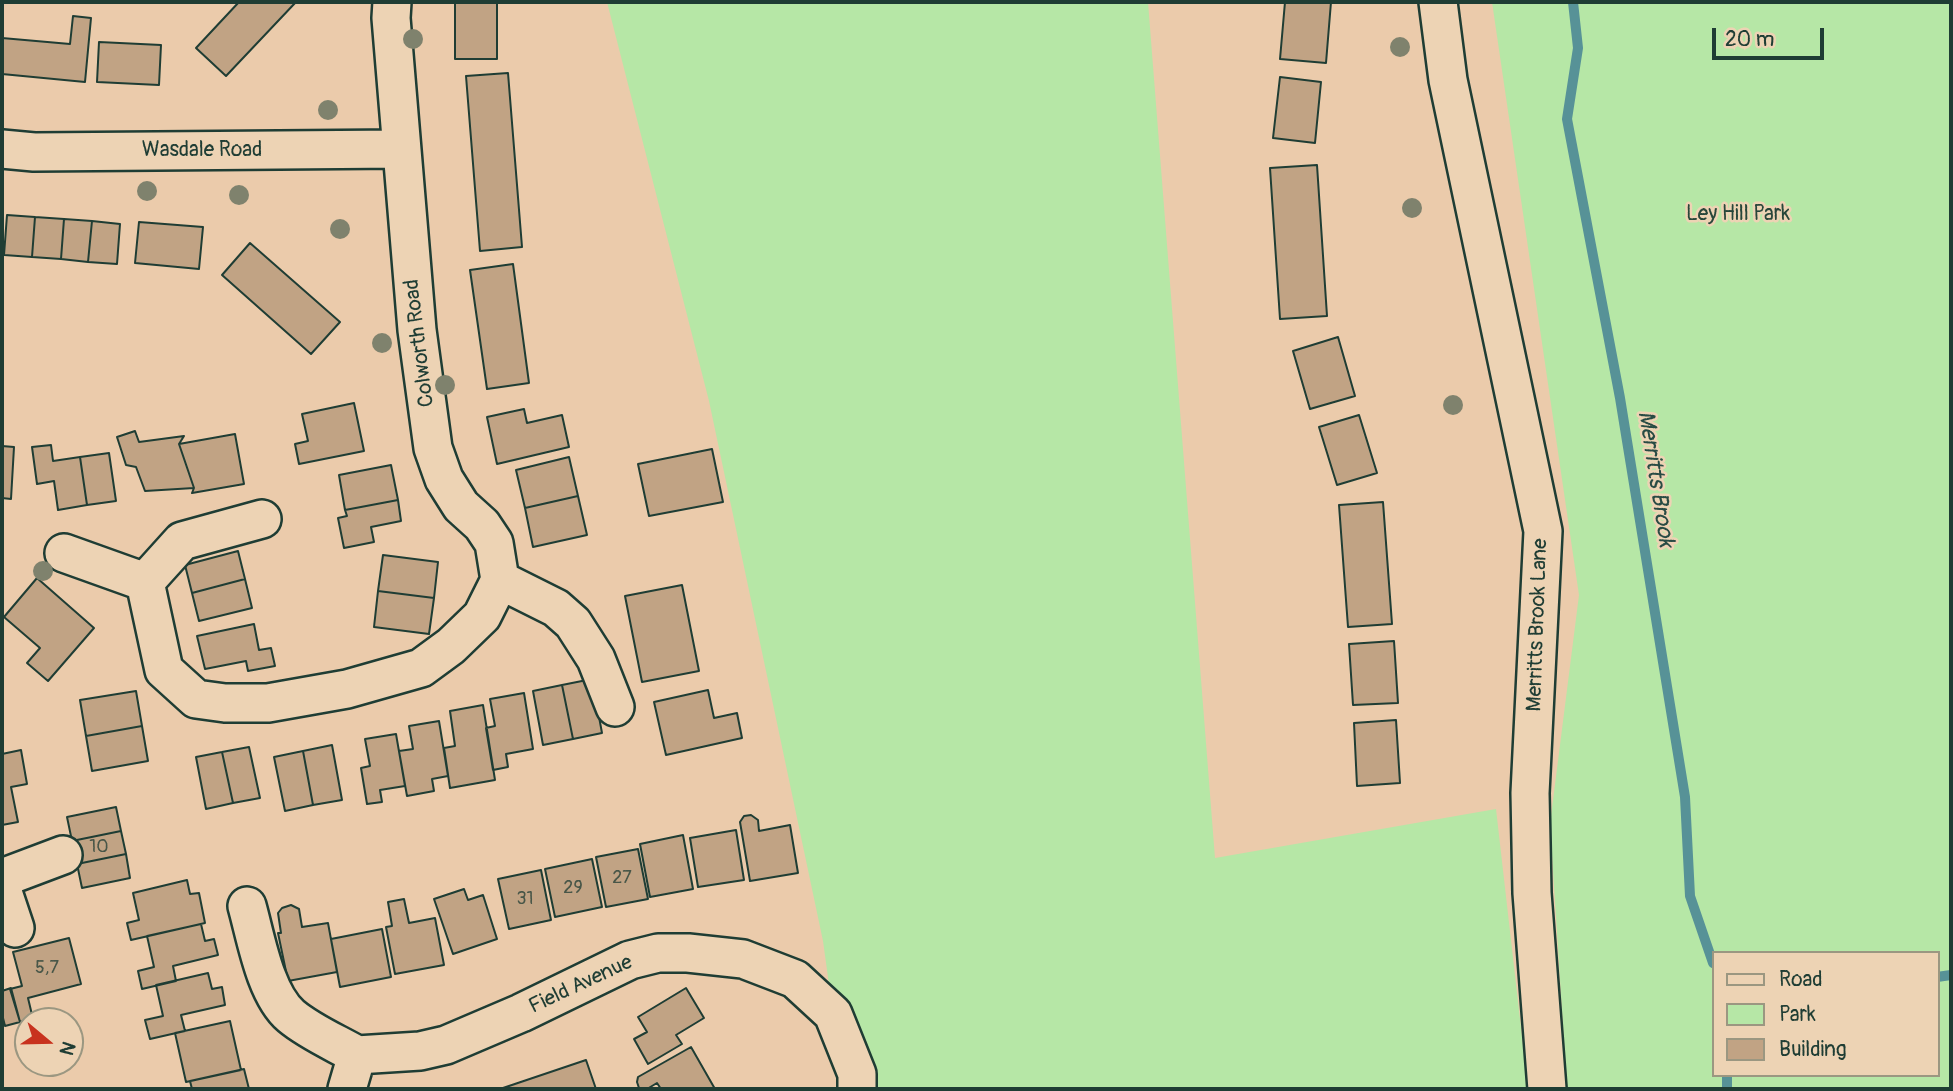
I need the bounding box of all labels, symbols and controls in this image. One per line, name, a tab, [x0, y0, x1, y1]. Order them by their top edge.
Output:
scale bar	[1715, 14, 1827, 58]
text: 20 m	[1725, 26, 1774, 53]
street label: Wasdale Road	[142, 138, 262, 164]
park label: Ley Hill Park	[1686, 202, 1790, 228]
street label: Colworth Road	[400, 278, 440, 408]
water label: Merritts Brook	[1631, 409, 1679, 549]
street label: Merritts Brook Lane	[1522, 538, 1554, 712]
house number: 10	[89, 836, 109, 858]
house number: 27	[612, 867, 632, 889]
house number: 29	[563, 877, 583, 899]
house number: 31	[516, 888, 534, 910]
street label: Field Avenue	[525, 950, 637, 1020]
legend	[1712, 951, 1939, 1077]
house number: 5,7	[35, 957, 59, 979]
text: Road	[1779, 966, 1823, 993]
text: Park	[1779, 1001, 1816, 1028]
north arrow	[14, 1007, 84, 1077]
text: Building	[1779, 1036, 1846, 1063]
text: N	[54, 1038, 80, 1058]

